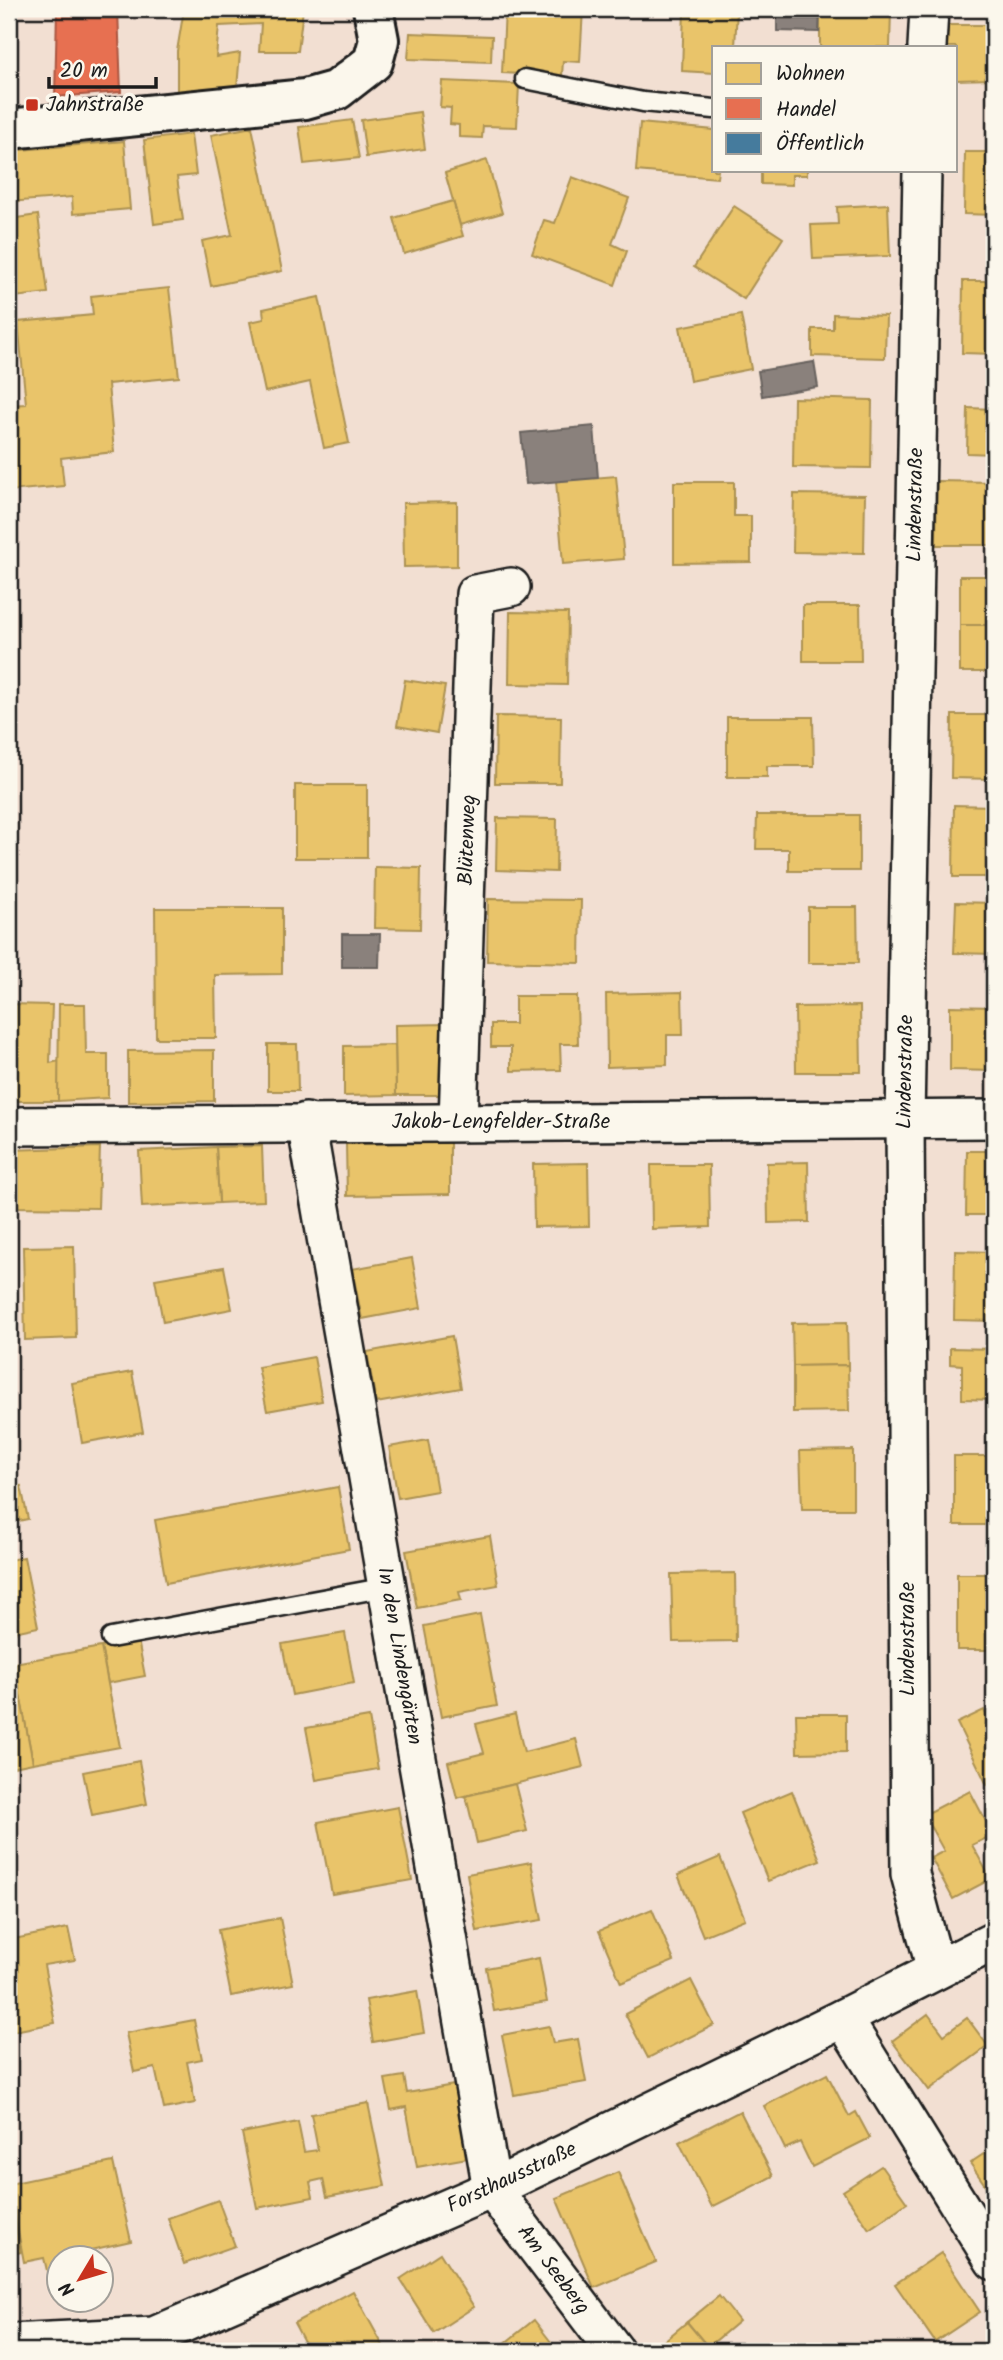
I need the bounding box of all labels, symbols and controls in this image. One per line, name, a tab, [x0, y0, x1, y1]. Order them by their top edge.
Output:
scale bar	[49, 46, 156, 90]
legend	[712, 46, 958, 172]
text: 20 m	[60, 55, 108, 88]
text: Wohnen	[776, 58, 845, 91]
place label: Jahnstraße	[46, 89, 144, 122]
text: Handel	[776, 94, 836, 127]
marker: Jahnstraße	[24, 97, 40, 113]
text: Öffentlich	[776, 128, 864, 161]
street label: Lindenstraße	[899, 447, 934, 562]
street label: Blütenweg	[450, 794, 486, 886]
street label: Lindenstraße	[889, 1014, 924, 1129]
street label: Jakob-Lengfelder-Straße	[392, 1106, 611, 1139]
street label: In den Lindengärten	[367, 1564, 431, 1748]
street label: Lindenstraße	[892, 1581, 925, 1696]
street label: Forsthausstraße	[441, 2133, 583, 2223]
street label: Am Seeberg	[508, 2218, 598, 2322]
north arrow	[46, 2244, 116, 2314]
text: N	[53, 2274, 84, 2302]

